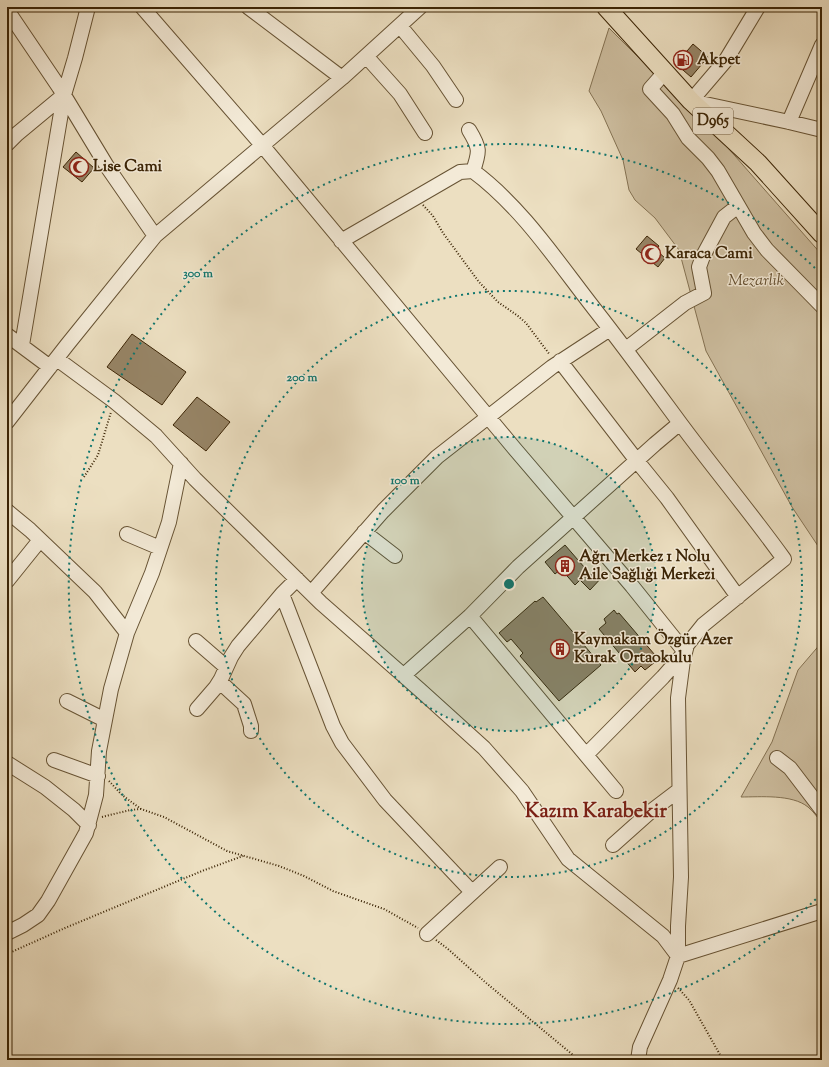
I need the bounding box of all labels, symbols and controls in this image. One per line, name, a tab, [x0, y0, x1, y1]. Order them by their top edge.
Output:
fuel station icon: Akpet	[672, 49, 694, 71]
place label: Akpet	[697, 49, 741, 72]
road number: D965	[693, 108, 733, 134]
mosque icon: Lise Cami	[68, 156, 90, 178]
place label: Lise Cami	[93, 156, 163, 179]
mosque icon: Karaca Cami	[640, 243, 662, 265]
place label: Karaca Cami	[665, 243, 753, 266]
text: 300 m	[183, 265, 213, 283]
park label: Mezarlık	[728, 270, 784, 293]
text: 200 m	[287, 369, 317, 387]
text: 100 m	[389, 472, 420, 490]
place label: Ağrı Merkez 1 Nolu Aile Sağlığı Merkezi	[579, 546, 716, 587]
building icon: Ağrı Merkez 1 Nolu Aile Sağlığı Merkezi	[554, 555, 576, 577]
centre of rings	[502, 577, 516, 591]
place label: Kaymakam Özgür Azer Kurak Ortaokulu	[574, 628, 734, 670]
building icon: Kaymakam Özgür Azer Kurak Ortaokulu	[549, 638, 571, 660]
district label: Kazım Karabekir	[525, 798, 667, 827]

